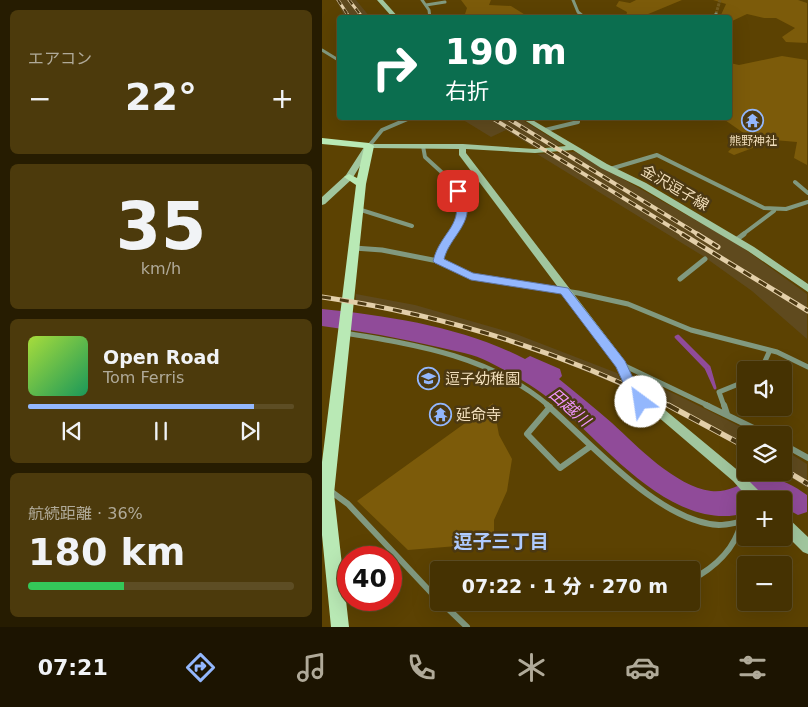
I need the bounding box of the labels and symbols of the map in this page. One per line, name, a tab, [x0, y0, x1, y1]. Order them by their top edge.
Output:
temple icon: 熊野神社	[741, 108, 765, 132]
place label: 熊野神社	[729, 134, 777, 148]
street label: 金沢逗子線	[638, 161, 712, 215]
pin	[437, 170, 479, 212]
school or university icon: 逗子幼稚園	[417, 367, 441, 391]
place label: 逗子幼稚園	[445, 370, 520, 388]
position arrow	[614, 375, 666, 427]
water label: 田越川	[545, 384, 596, 432]
temple icon: 延命寺	[428, 403, 452, 427]
place label: 延命寺	[456, 406, 501, 424]
district label: 逗子三丁目	[453, 530, 549, 552]
speed limit sign: 40	[337, 546, 402, 611]

